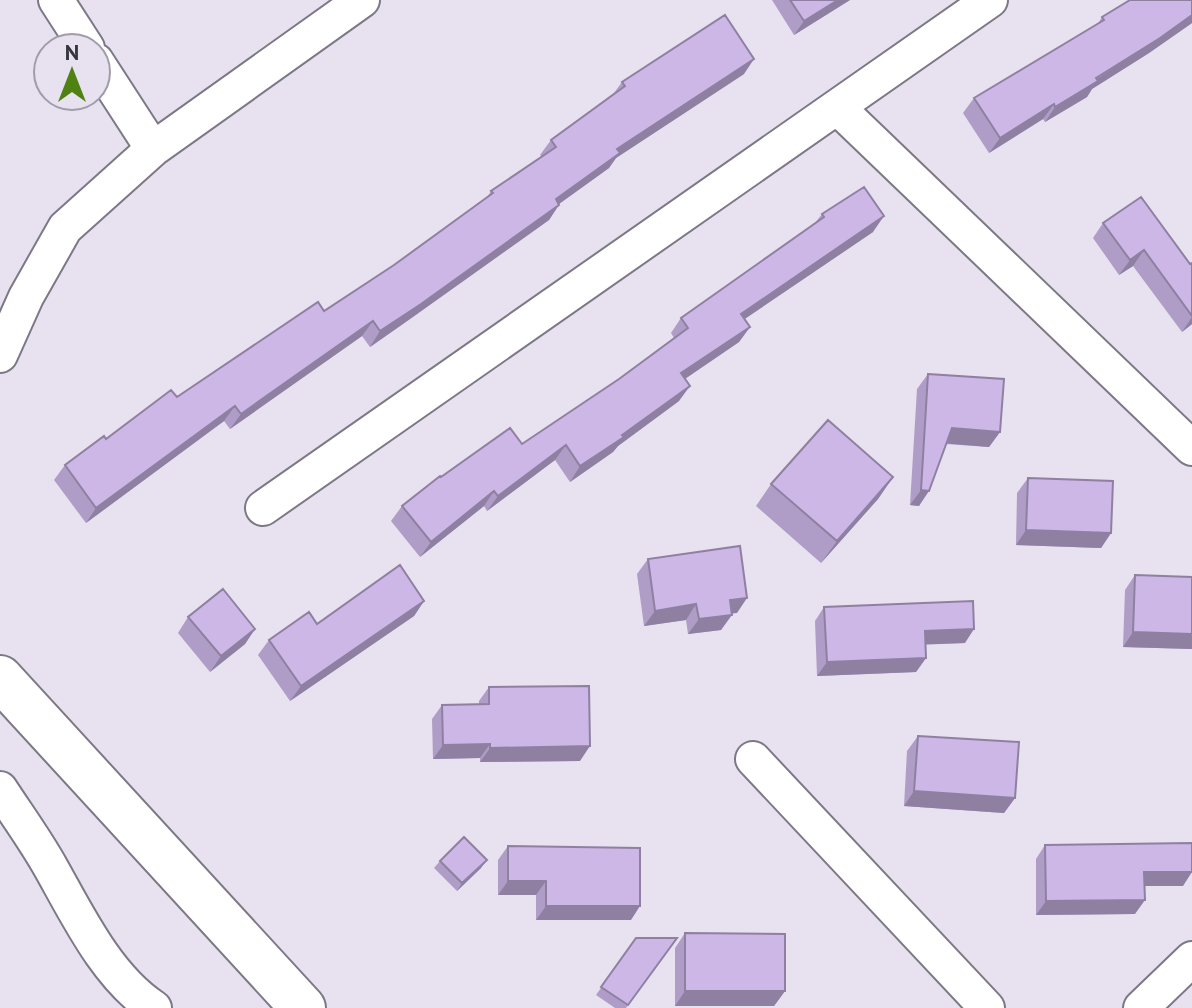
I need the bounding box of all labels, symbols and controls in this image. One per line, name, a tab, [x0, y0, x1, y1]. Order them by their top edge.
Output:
north arrow	[32, 32, 112, 112]
text: N	[65, 38, 79, 66]

